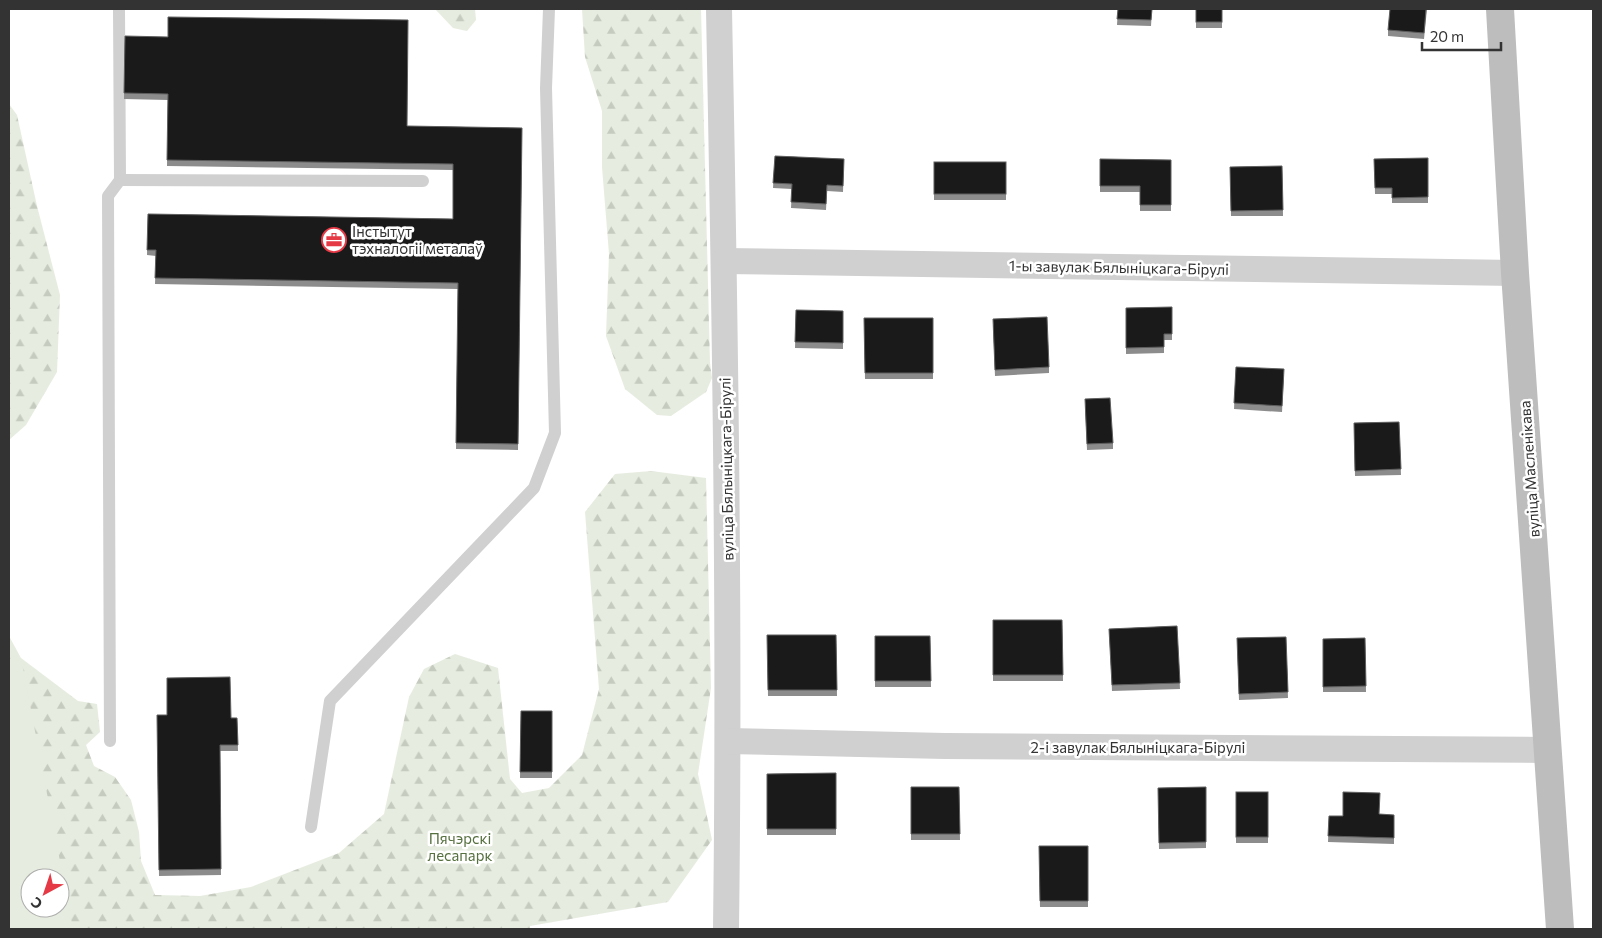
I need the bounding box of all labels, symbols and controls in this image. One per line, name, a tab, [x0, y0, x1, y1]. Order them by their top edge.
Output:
scale bar	[1422, 20, 1501, 52]
text: 20 m	[1430, 27, 1464, 45]
place label: Інстытут тэхналогіі металаў	[352, 222, 483, 257]
office icon: Інстытут тэхналогіі металаў	[321, 227, 347, 253]
street label: 1-ы завулак Бялыніцкага-Бірулі	[1009, 256, 1229, 278]
street label: вуліца Бялыніцкага-Бірулі	[715, 377, 737, 561]
street label: вуліца Масленікава	[1515, 400, 1543, 538]
street label: 2-і завулак Бялыніцкага-Бірулі	[1031, 738, 1245, 756]
park label: Пячэрскі лесапарк	[428, 829, 492, 864]
north arrow	[20, 868, 70, 918]
text: С	[27, 894, 45, 913]

